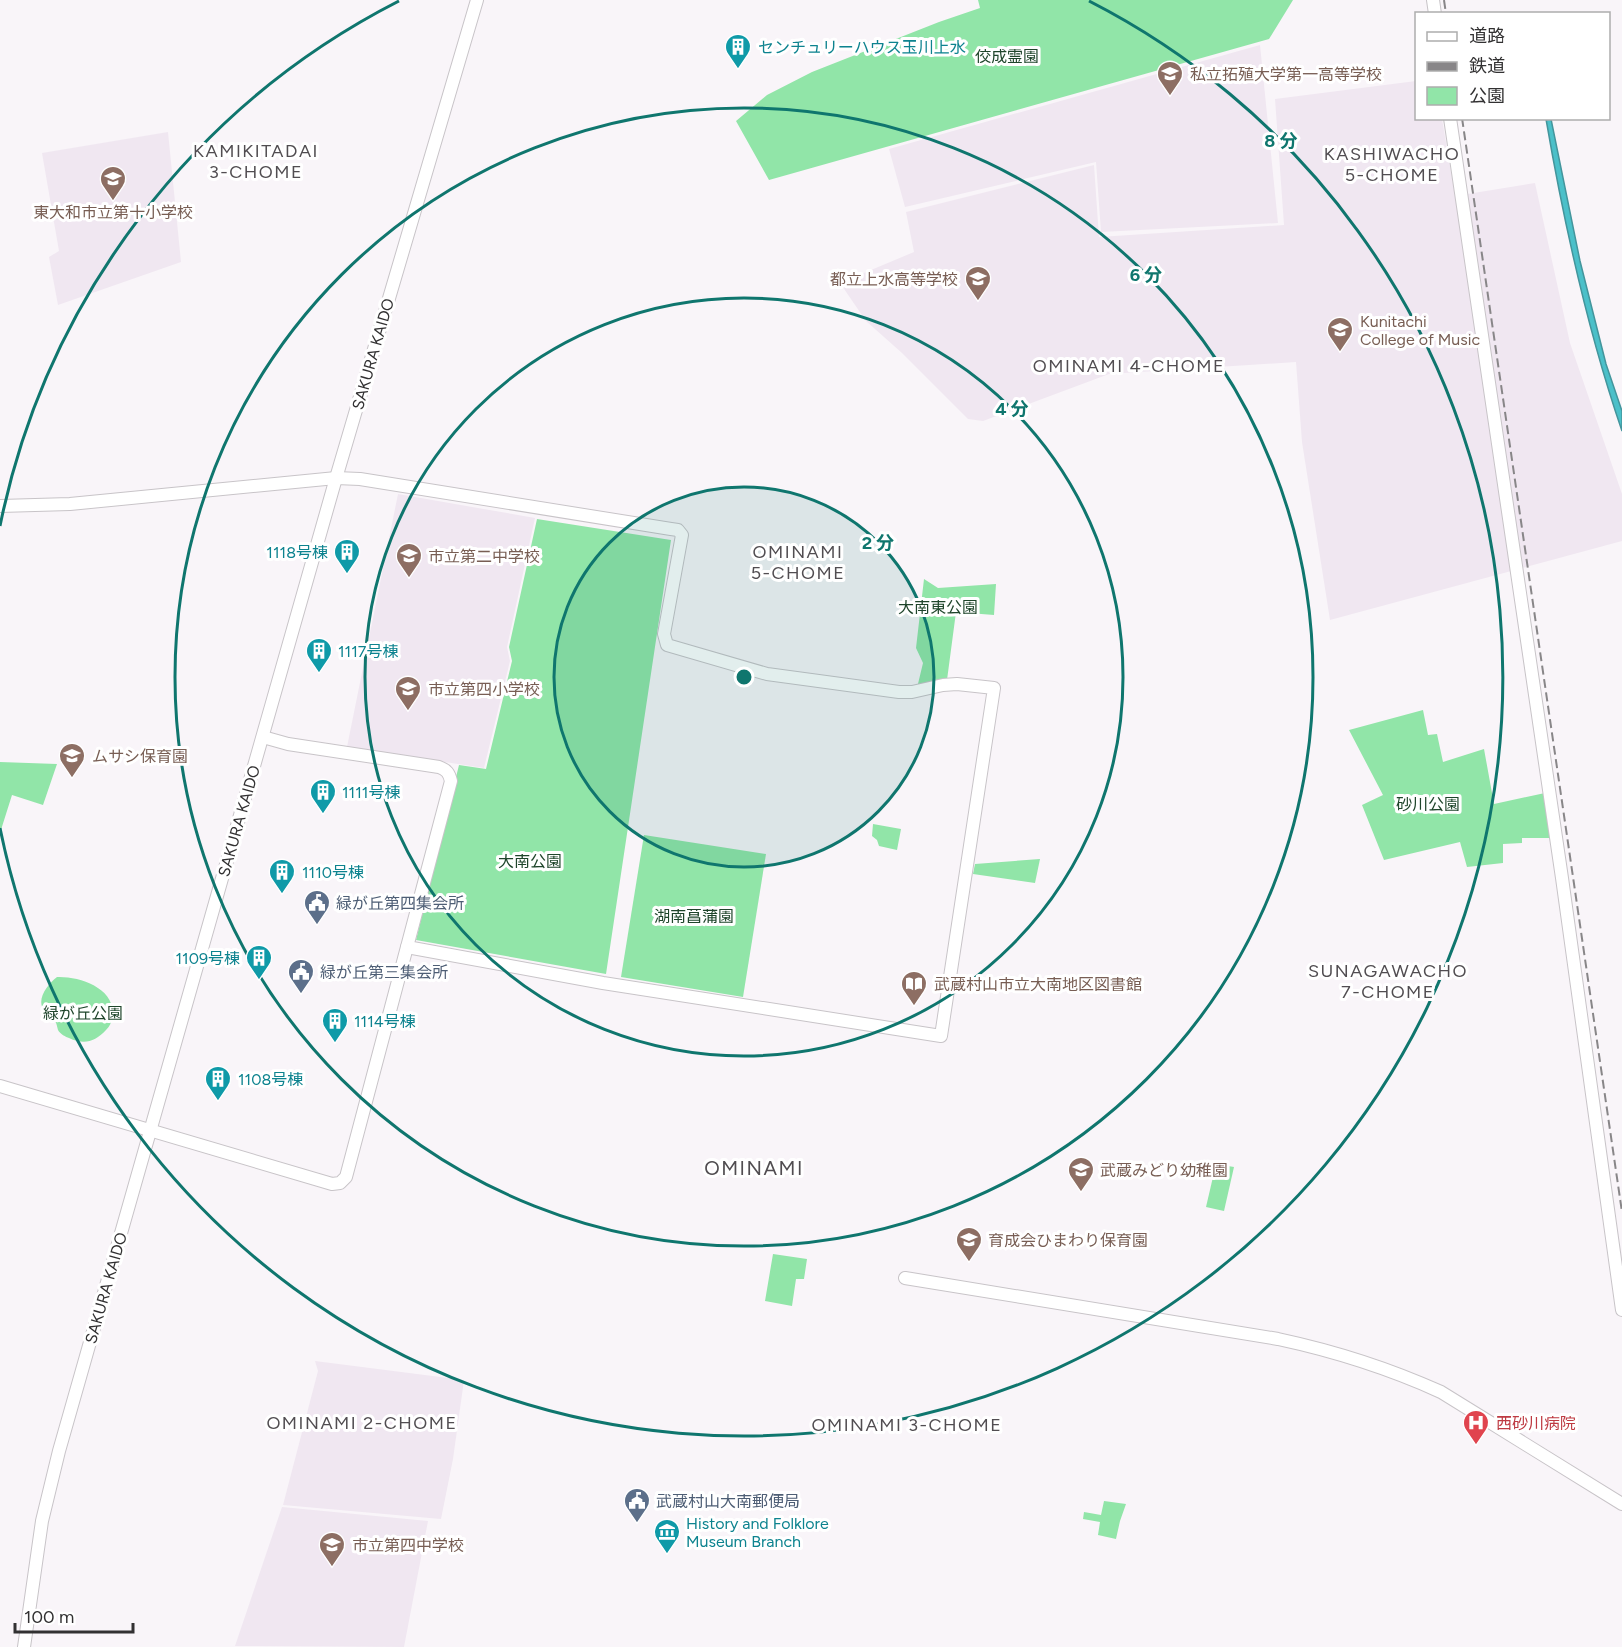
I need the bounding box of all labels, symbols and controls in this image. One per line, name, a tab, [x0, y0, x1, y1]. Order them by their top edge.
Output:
legend	[1415, 12, 1610, 120]
text: 道路	[1469, 25, 1505, 47]
building icon: センチュリーハウス玉川上水	[723, 32, 753, 70]
place label: センチュリーハウス玉川上水	[758, 38, 966, 57]
park label: 佼成霊園	[975, 47, 1039, 66]
text: 鉄道	[1469, 55, 1505, 77]
school or university icon: 私立拓殖大学第一高等学校	[1155, 59, 1185, 97]
place label: 私立拓殖大学第一高等学校	[1190, 65, 1382, 84]
text: 公園	[1469, 85, 1505, 107]
text: 8 分	[1264, 130, 1298, 152]
district label: KAMIKITADAI 3-CHOME	[193, 140, 319, 183]
district label: KASHIWACHO 5-CHOME	[1324, 143, 1460, 186]
school or university icon: 東大和市立第十小学校	[98, 164, 128, 202]
place label: 東大和市立第十小学校	[33, 203, 193, 222]
school or university icon: 都立上水高等学校	[963, 264, 993, 302]
text: 6 分	[1130, 264, 1162, 286]
place label: 都立上水高等学校	[830, 270, 958, 289]
street label: SAKURA KAIDO	[348, 296, 398, 412]
place label: Kunitachi College of Music	[1360, 312, 1480, 349]
school or university icon: Kunitachi College of Music	[1325, 315, 1355, 353]
district label: OMINAMI 4-CHOME	[1033, 355, 1225, 377]
text: 4 分	[995, 398, 1029, 420]
text: 2 分	[862, 532, 894, 554]
building icon: 1118号棟	[332, 537, 362, 575]
school or university icon: 市立第二中学校	[394, 541, 424, 579]
district label: OMINAMI 5-CHOME	[751, 541, 845, 584]
place label: 1118号棟	[266, 543, 328, 562]
place label: 市立第二中学校	[428, 547, 540, 566]
park label: 大南東公園	[898, 598, 978, 617]
building icon: 1117号棟	[304, 636, 334, 674]
place label: 1117号棟	[338, 642, 398, 661]
centre of rings	[734, 667, 754, 687]
school or university icon: 市立第四小学校	[393, 674, 423, 712]
place label: 市立第四小学校	[428, 680, 540, 699]
school or university icon: ムサシ保育園	[57, 741, 87, 779]
place label: ムサシ保育園	[92, 747, 188, 766]
street label: SAKURA KAIDO	[214, 763, 264, 879]
building icon: 1111号棟	[308, 777, 338, 815]
place label: 1111号棟	[342, 783, 400, 802]
park label: 砂川公園	[1396, 795, 1460, 814]
park label: 大南公園	[498, 852, 562, 871]
building icon: 1110号棟	[267, 857, 297, 895]
place label: 1110号棟	[302, 863, 364, 882]
public building icon: 緑が丘第四集会所	[302, 888, 332, 926]
place label: 緑が丘第四集会所	[336, 894, 464, 913]
park label: 湖南菖蒲園	[654, 907, 734, 926]
building icon: 1109号棟	[244, 943, 274, 981]
place label: 1109号棟	[175, 949, 240, 968]
public building icon: 緑が丘第三集会所	[286, 957, 316, 995]
district label: SUNAGAWACHO 7-CHOME	[1308, 960, 1468, 1003]
place label: 緑が丘第三集会所	[320, 963, 448, 982]
library icon: 武蔵村山市立大南地区図書館	[899, 969, 929, 1007]
place label: 武蔵村山市立大南地区図書館	[934, 975, 1142, 994]
park label: 緑が丘公園	[43, 1004, 123, 1023]
building icon: 1114号棟	[320, 1006, 350, 1044]
place label: 1114号棟	[354, 1012, 416, 1031]
building icon: 1108号棟	[203, 1064, 233, 1102]
place label: 1108号棟	[238, 1070, 303, 1089]
school or university icon: 武蔵みどり幼稚園	[1066, 1155, 1096, 1193]
district label: OMINAMI	[704, 1156, 804, 1180]
place label: 武蔵みどり幼稚園	[1100, 1161, 1228, 1180]
school or university icon: 育成会ひまわり保育園	[954, 1225, 984, 1263]
street label: SAKURA KAIDO	[81, 1230, 131, 1346]
place label: 育成会ひまわり保育園	[988, 1231, 1148, 1250]
hospital icon: 西砂川病院	[1461, 1408, 1491, 1446]
district label: OMINAMI 2-CHOME	[266, 1412, 458, 1434]
district label: OMINAMI 3-CHOME	[812, 1414, 1002, 1436]
place label: 西砂川病院	[1496, 1414, 1576, 1433]
public building icon: 武蔵村山大南郵便局	[622, 1486, 652, 1524]
place label: 武蔵村山大南郵便局	[656, 1492, 800, 1511]
place label: History and Folklore Museum Branch	[686, 1514, 829, 1551]
museum icon: History and Folklore Museum Branch	[652, 1517, 682, 1555]
school or university icon: 市立第四中学校	[317, 1530, 347, 1568]
place label: 市立第四中学校	[352, 1536, 464, 1555]
scale bar	[15, 1596, 134, 1634]
text: 100 m	[24, 1606, 74, 1628]

